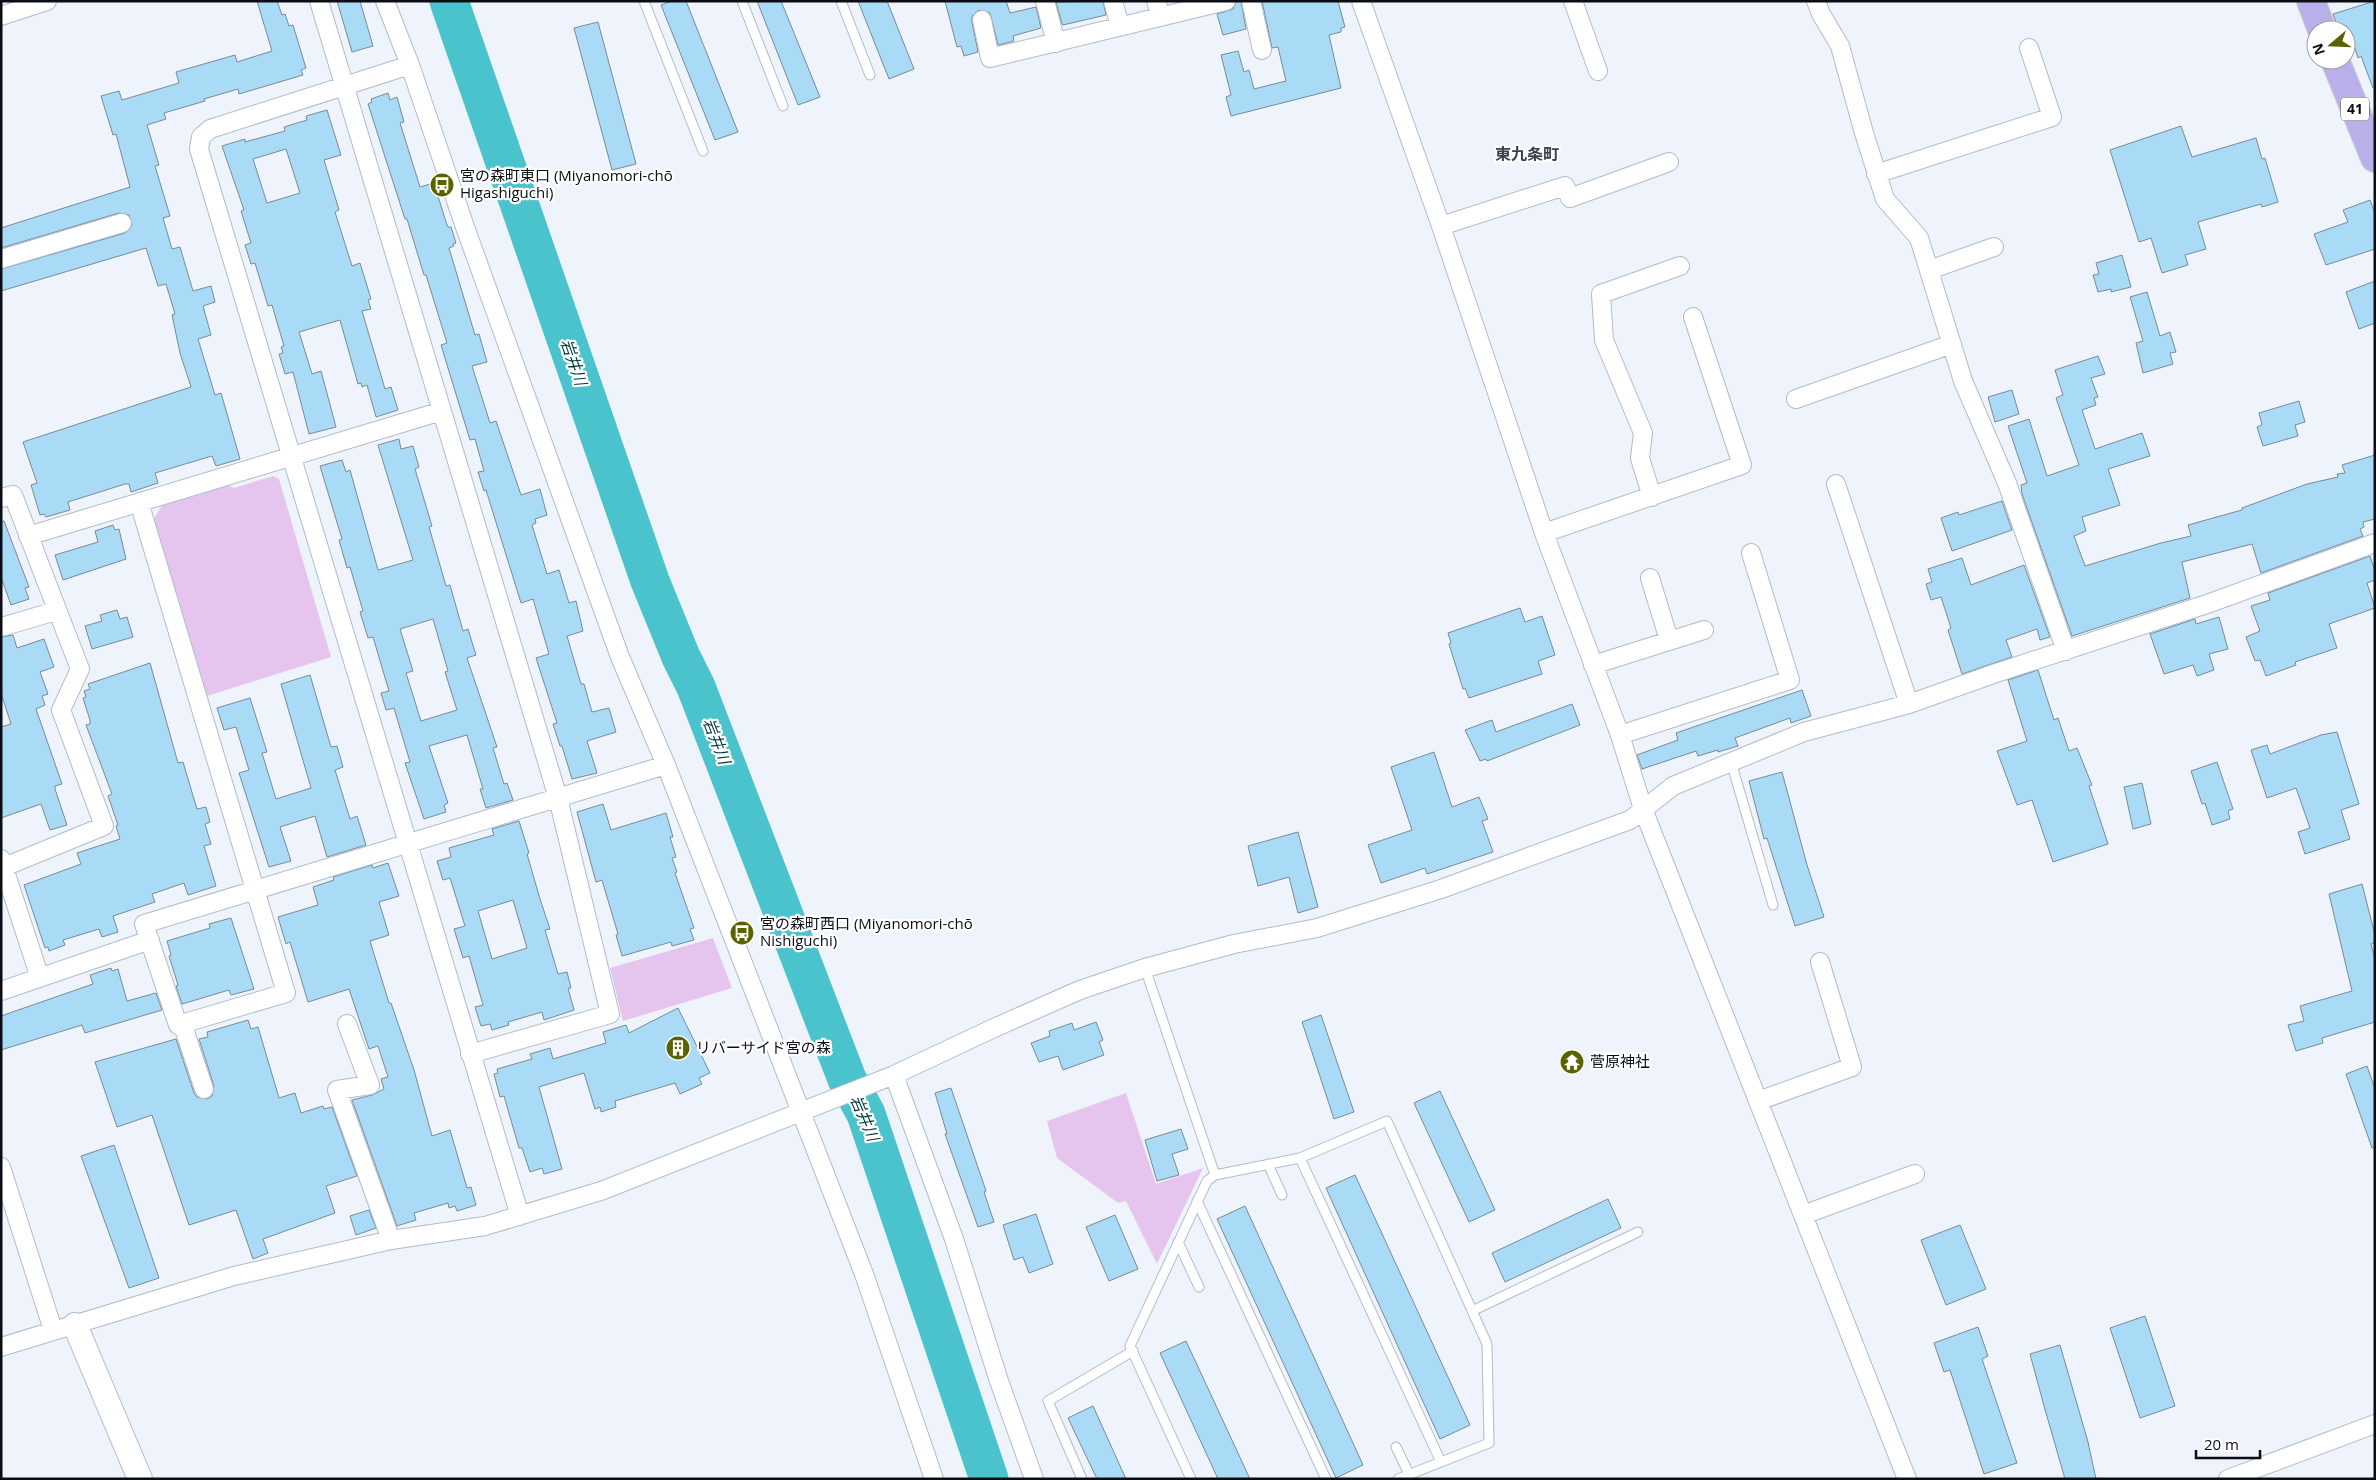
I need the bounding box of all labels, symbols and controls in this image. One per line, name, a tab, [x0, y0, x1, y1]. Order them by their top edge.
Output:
north arrow	[2306, 20, 2356, 70]
text: N	[2307, 41, 2329, 58]
road number: 41	[2341, 98, 2369, 120]
district label: 東九条町	[1495, 143, 1559, 165]
place label: 宮の森町東口 (Miyanomori-chō Higashiguchi)	[460, 165, 673, 202]
bus stop icon: 宮の森町東口 (Miyanomori-chō Higashiguchi)	[429, 172, 455, 198]
water label: 岩井川	[556, 336, 593, 390]
water label: 岩井川	[698, 715, 737, 769]
place label: 宮の森町西口 (Miyanomori-chō Nishiguchi)	[760, 913, 973, 950]
bus stop icon: 宮の森町西口 (Miyanomori-chō Nishiguchi)	[729, 920, 755, 946]
building icon: リバーサイド宮の森	[665, 1035, 691, 1061]
place label: リバーサイド宮の森	[696, 1037, 831, 1057]
temple icon: 菅原神社	[1559, 1049, 1585, 1075]
place label: 菅原神社	[1590, 1051, 1650, 1071]
water label: 岩井川	[845, 1092, 885, 1146]
scale bar	[2196, 1428, 2260, 1460]
text: 20 m	[2204, 1434, 2239, 1454]

